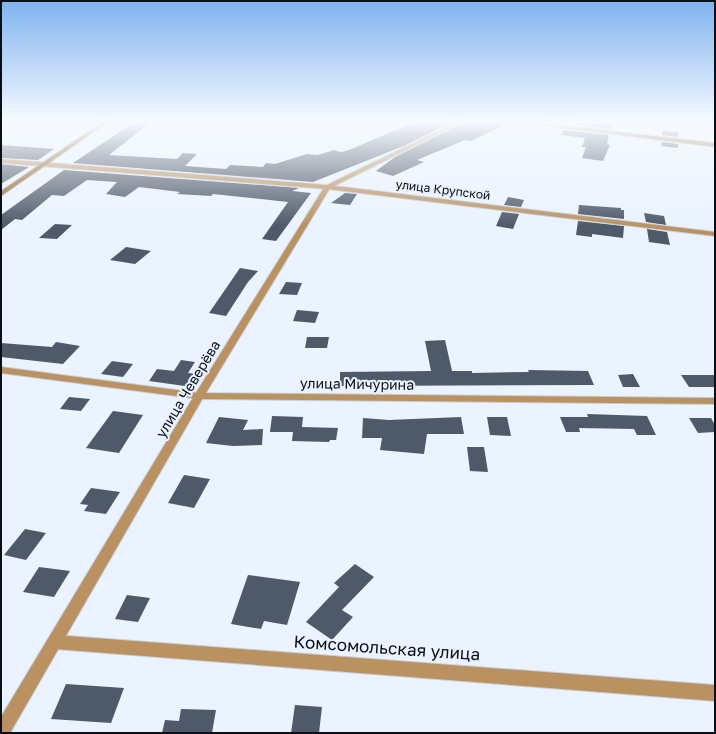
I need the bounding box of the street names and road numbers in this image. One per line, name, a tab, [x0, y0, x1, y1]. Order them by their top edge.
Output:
street label: улица Крупской	[395, 176, 491, 203]
street label: улица Чеверёва	[152, 337, 223, 441]
street label: улица Мичурина	[300, 374, 414, 393]
street label: Комсомольская улица	[293, 631, 481, 664]

